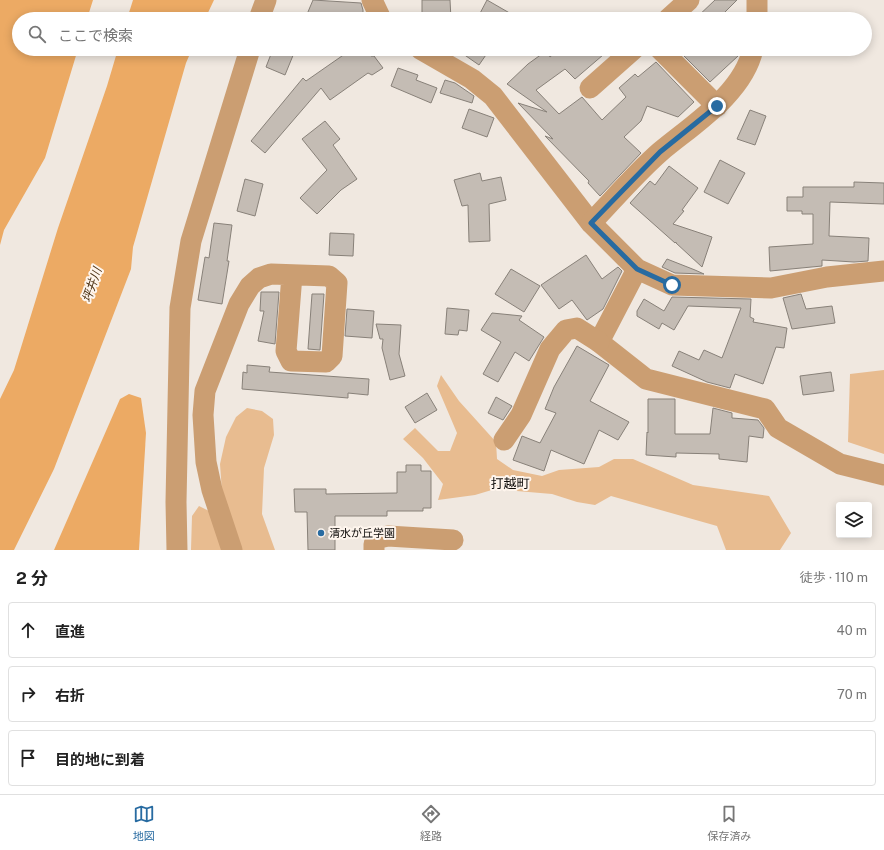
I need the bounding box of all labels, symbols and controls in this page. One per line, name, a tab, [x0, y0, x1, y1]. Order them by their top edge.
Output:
search box	[12, 12, 872, 56]
icon: search	[26, 23, 48, 45]
text: ここで検索	[58, 27, 133, 44]
route end	[708, 97, 726, 115]
water label: 坪井川	[80, 264, 105, 304]
route start	[663, 276, 681, 294]
district label: 打越町	[490, 476, 530, 491]
map controls	[836, 502, 872, 538]
button: layers	[836, 502, 872, 538]
place label: 清水が丘学園	[329, 527, 395, 539]
marker: 清水が丘学園	[316, 528, 326, 538]
text: 2 分	[16, 568, 48, 588]
text: 徒歩 · 110 m	[800, 570, 868, 585]
icon: ahead	[17, 619, 39, 641]
text: 直進	[55, 623, 85, 640]
text: 40 m	[836, 623, 867, 638]
icon: right	[17, 683, 39, 705]
text: 右折	[55, 687, 85, 704]
text: 70 m	[837, 687, 867, 702]
icon: arrive	[17, 747, 39, 769]
text: 目的地に到着	[55, 751, 145, 768]
tab: 地図	[133, 803, 155, 843]
tab: 経路	[420, 803, 442, 843]
tab: 保存済み	[707, 803, 751, 843]

